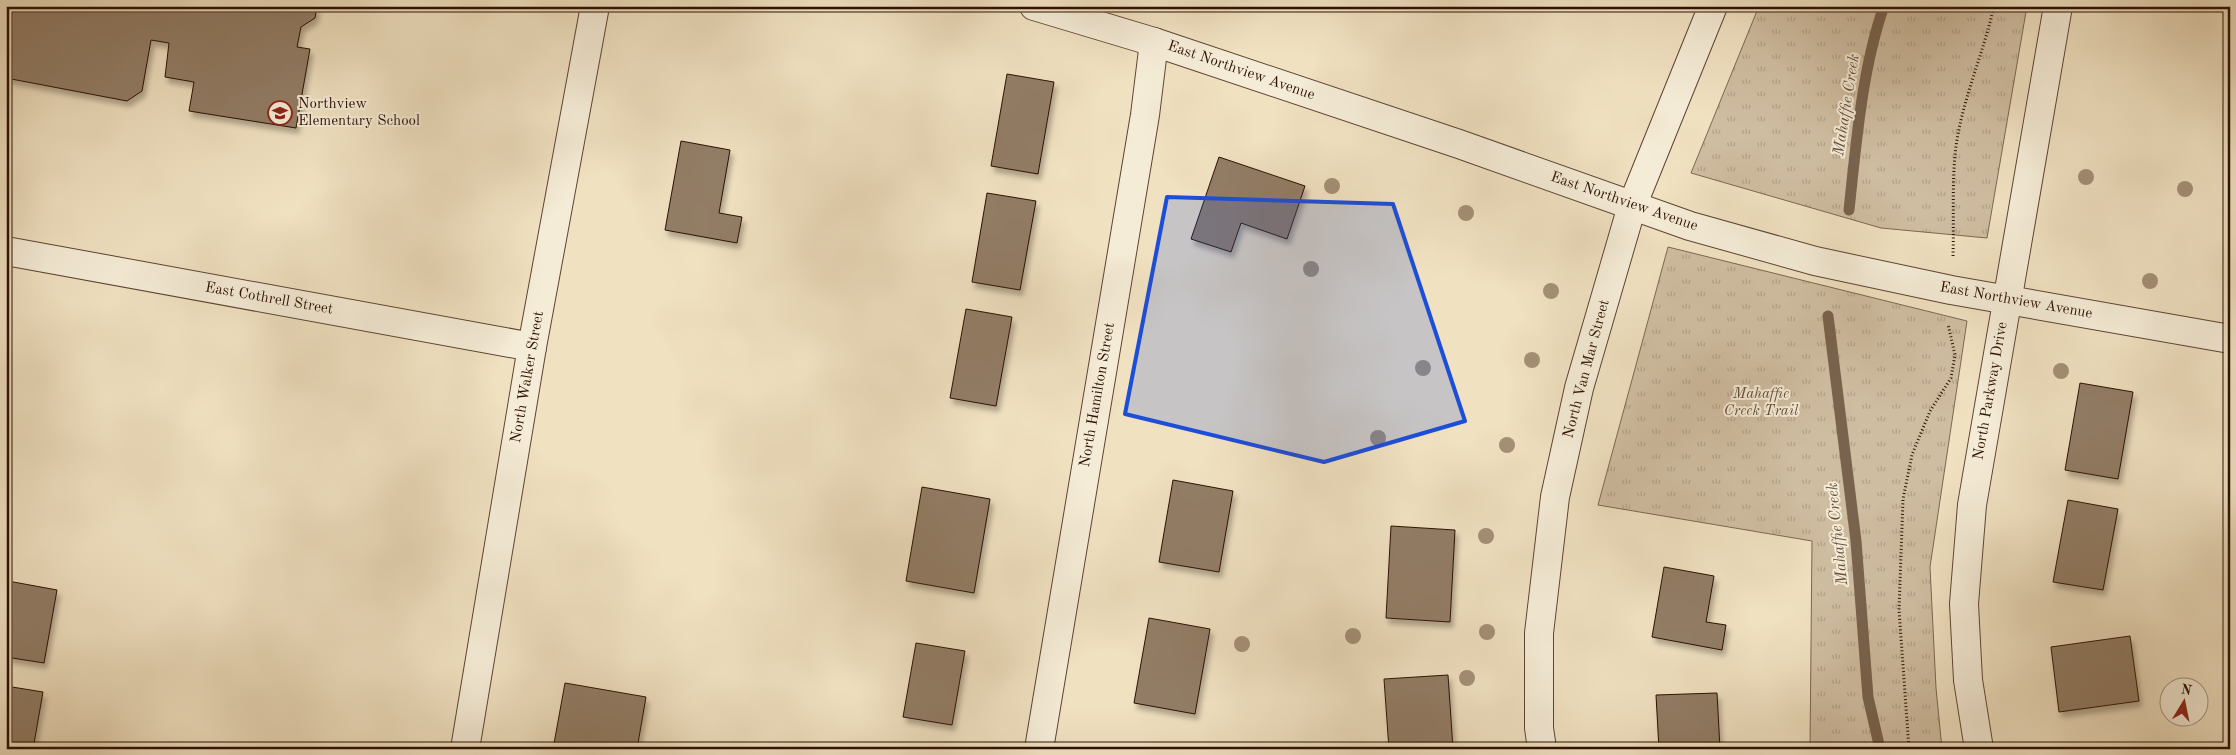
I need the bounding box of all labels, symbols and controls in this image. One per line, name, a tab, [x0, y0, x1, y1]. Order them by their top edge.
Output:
street label: East Northview Avenue	[1165, 39, 1317, 103]
water label: Mahaffie Creek	[1831, 53, 1863, 158]
place label: Northview Elementary School	[298, 97, 420, 129]
school or university icon: Northview Elementary School	[267, 100, 293, 126]
street label: East Northview Avenue	[1548, 170, 1700, 234]
street label: East Cothrell Street	[204, 280, 334, 318]
street label: East Northview Avenue	[1939, 280, 2094, 322]
street label: North Van Mar Street	[1561, 298, 1613, 440]
street label: North Walker Street	[509, 310, 547, 444]
street label: North Hamilton Street	[1078, 321, 1118, 469]
street label: North Parkway Drive	[1971, 321, 2011, 461]
park label: Mahaffie Creek Trail	[1724, 387, 1799, 419]
water label: Mahaffie Creek	[1825, 482, 1851, 587]
north arrow	[2158, 678, 2208, 728]
text: N	[2180, 682, 2193, 698]

